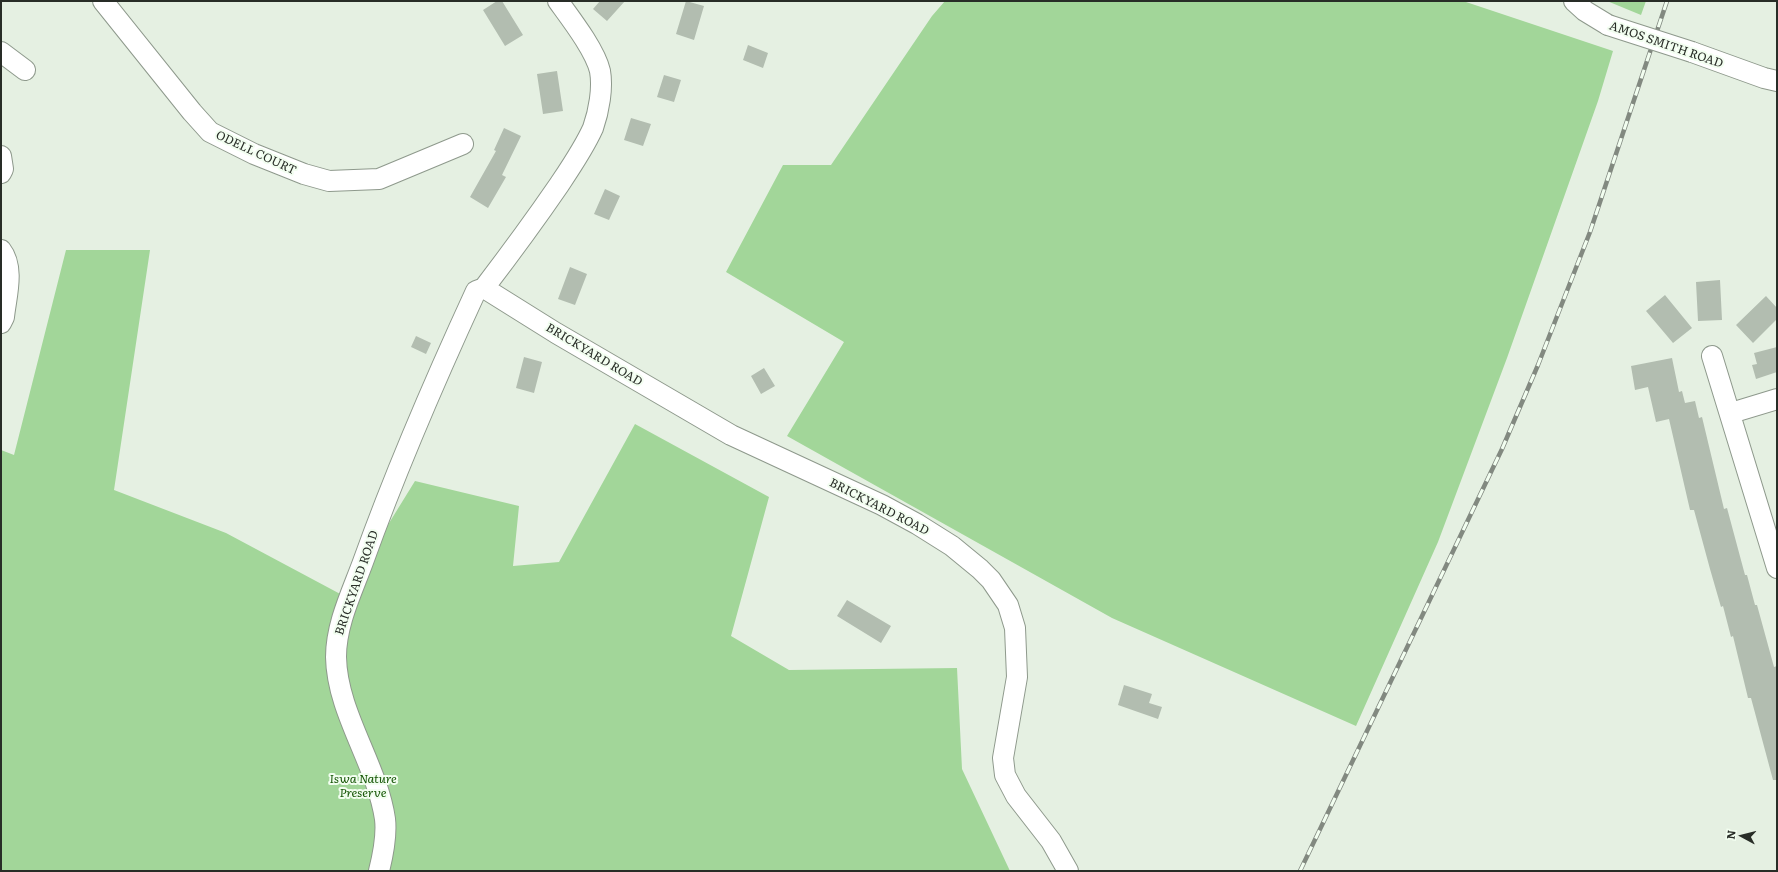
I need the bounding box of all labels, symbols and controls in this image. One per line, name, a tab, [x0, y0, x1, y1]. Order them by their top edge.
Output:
street label: AMOS SMITH ROAD	[1607, 19, 1725, 71]
street label: ODELL COURT	[213, 128, 299, 178]
street label: BRICKYARD ROAD	[543, 321, 645, 389]
street label: BRICKYARD ROAD	[827, 476, 931, 538]
street label: BRICKYARD ROAD	[332, 529, 382, 637]
park label: Iswa Nature Preserve	[329, 772, 397, 800]
north arrow	[1722, 816, 1762, 856]
text: N	[1722, 829, 1739, 840]

